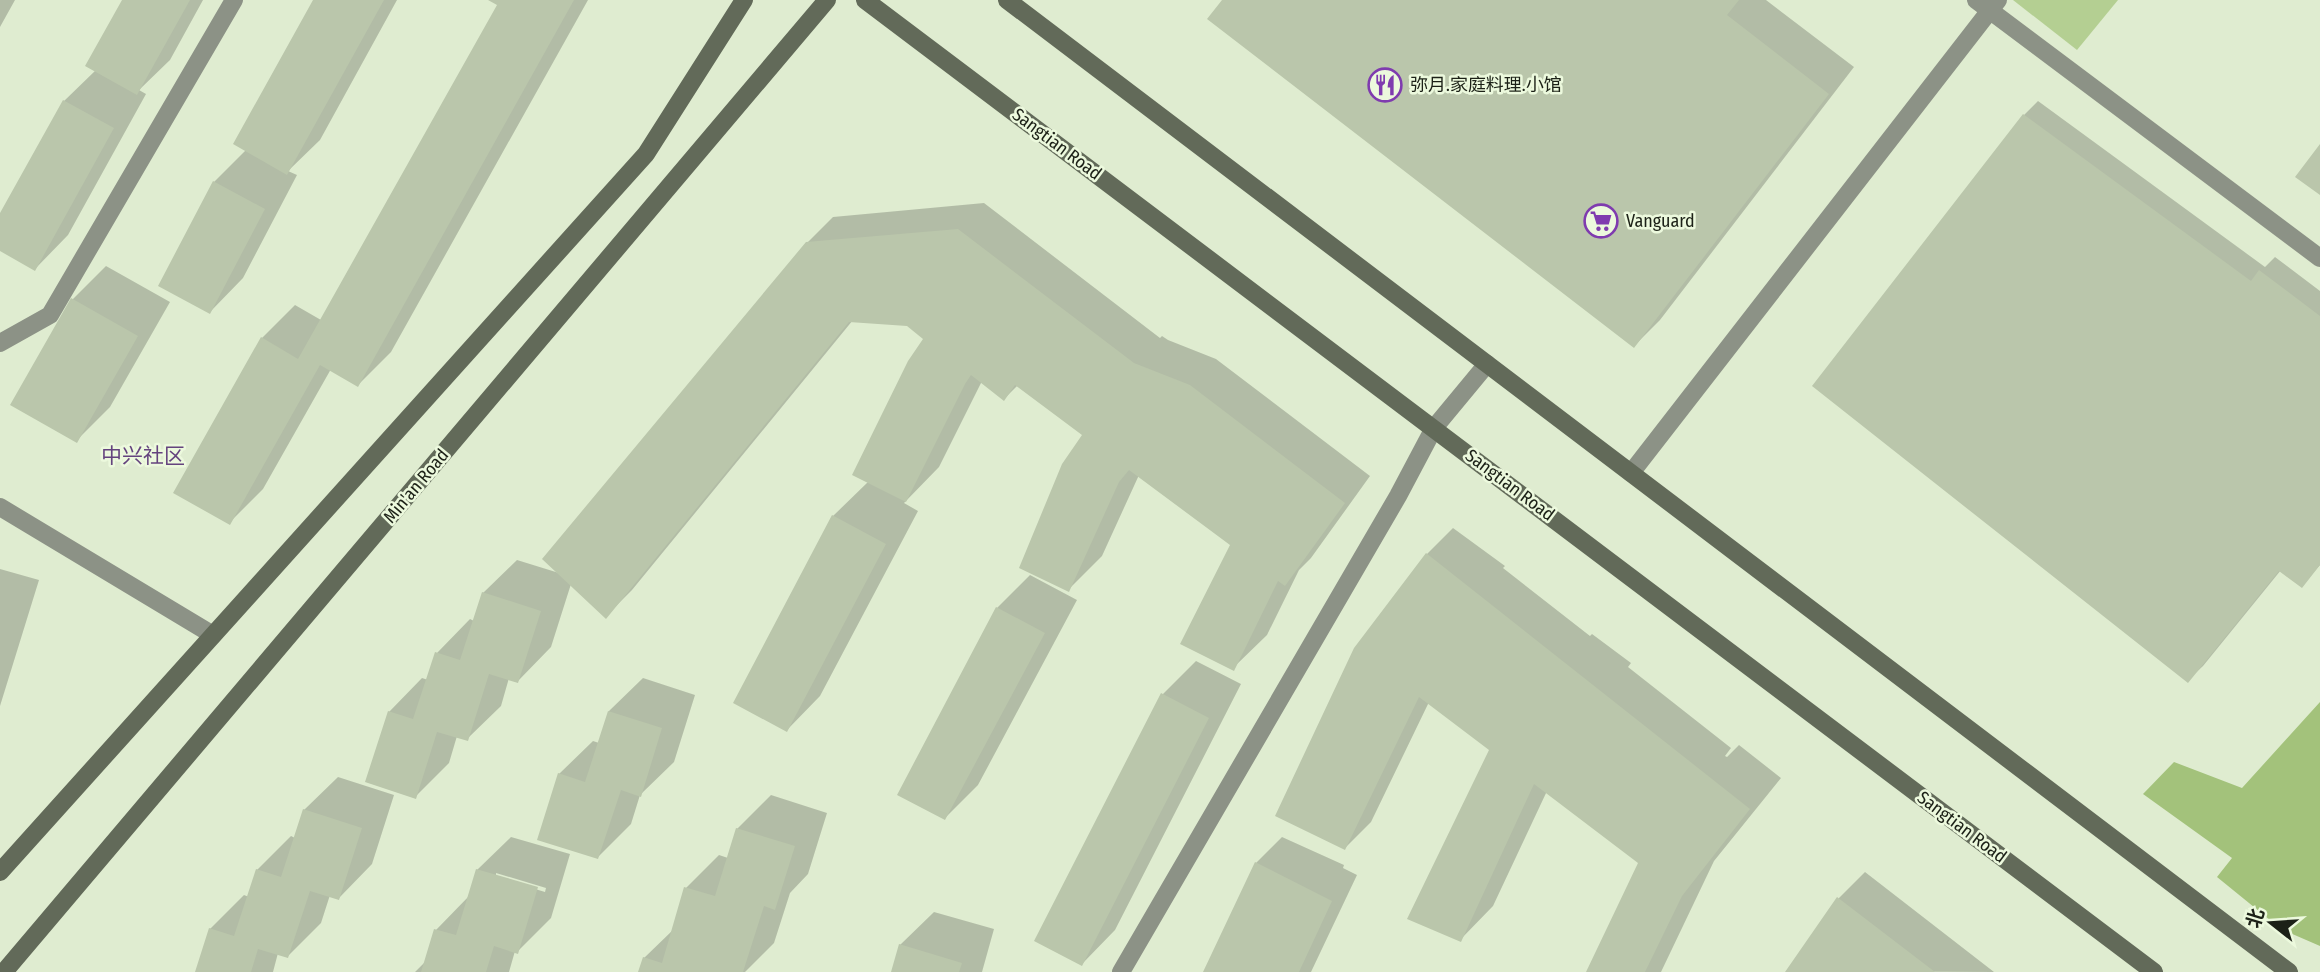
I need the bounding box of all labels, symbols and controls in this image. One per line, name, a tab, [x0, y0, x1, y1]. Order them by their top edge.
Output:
restaurant icon: 弥月.家庭料理.小馆	[1366, 66, 1404, 104]
place label: 弥月.家庭料理.小馆	[1410, 74, 1562, 96]
street label: Sangtian Road	[1008, 103, 1106, 185]
supermarket icon: Vanguard	[1582, 202, 1620, 240]
place label: Vanguard	[1626, 210, 1695, 232]
district label: 中兴社区	[101, 443, 185, 469]
street label: Sangtian Road	[1461, 444, 1559, 526]
street label: Min'an Road	[379, 445, 453, 527]
street label: Sangtian Road	[1913, 786, 2011, 868]
north arrow	[2236, 888, 2306, 958]
text: 北	[2241, 906, 2269, 931]

